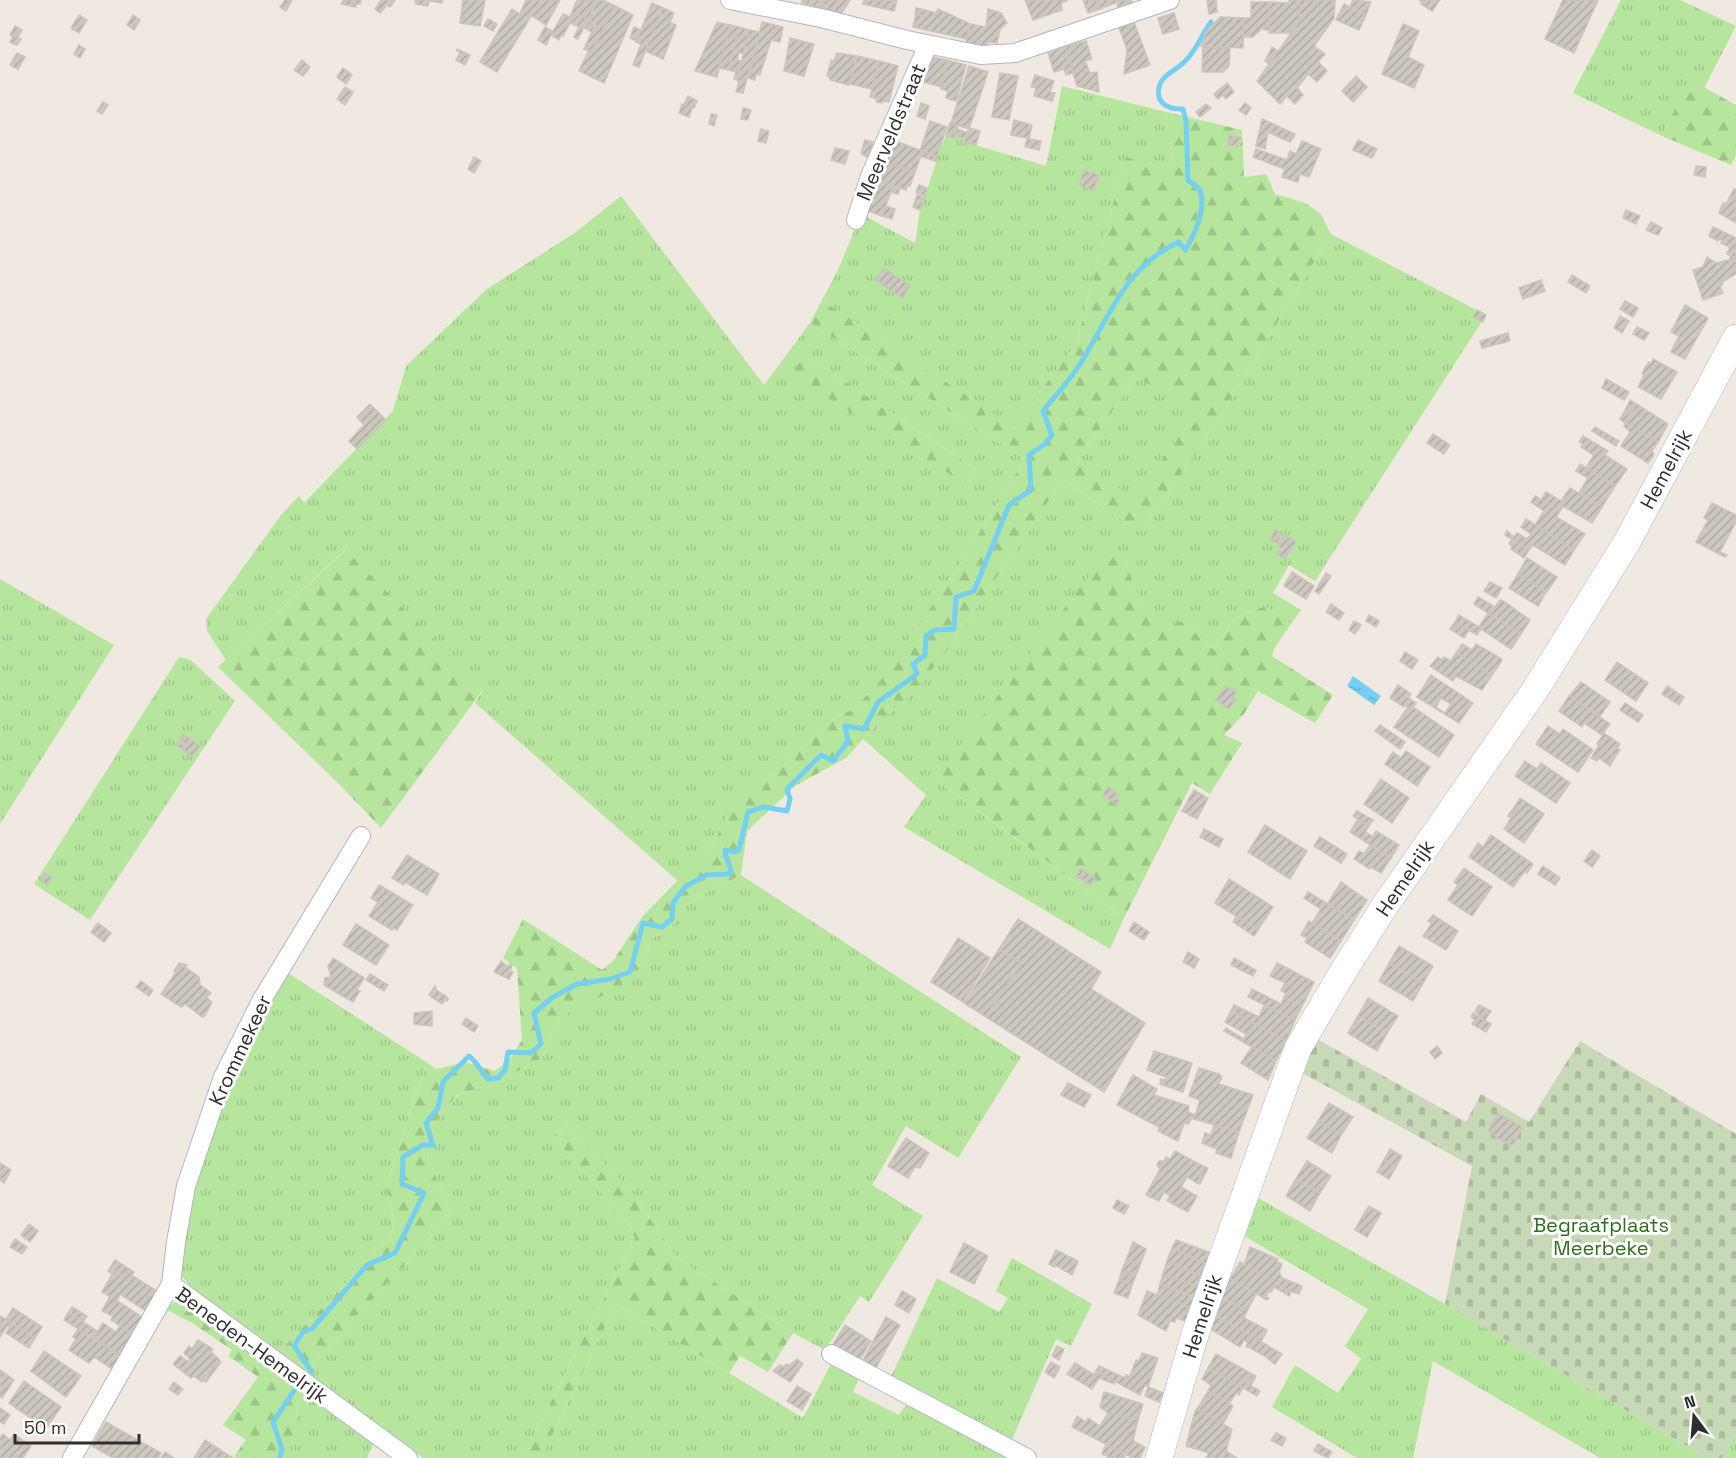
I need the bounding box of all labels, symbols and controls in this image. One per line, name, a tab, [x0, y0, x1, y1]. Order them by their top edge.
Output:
street label: Meerveldstraat	[850, 59, 932, 205]
street label: Hemelrijk	[1634, 424, 1698, 514]
street label: Hemelrijk	[1370, 834, 1440, 921]
street label: Krommekeer	[203, 990, 277, 1110]
park label: Begraafplaats Meerbeke	[1533, 1212, 1669, 1261]
street label: Hemelrijk	[1176, 1270, 1228, 1361]
street label: Beneden-Hemelrijk	[171, 1281, 334, 1409]
north arrow	[1664, 1386, 1724, 1446]
text: N	[1682, 1390, 1698, 1414]
scale bar	[15, 1407, 140, 1445]
text: 50 m	[24, 1416, 66, 1439]

